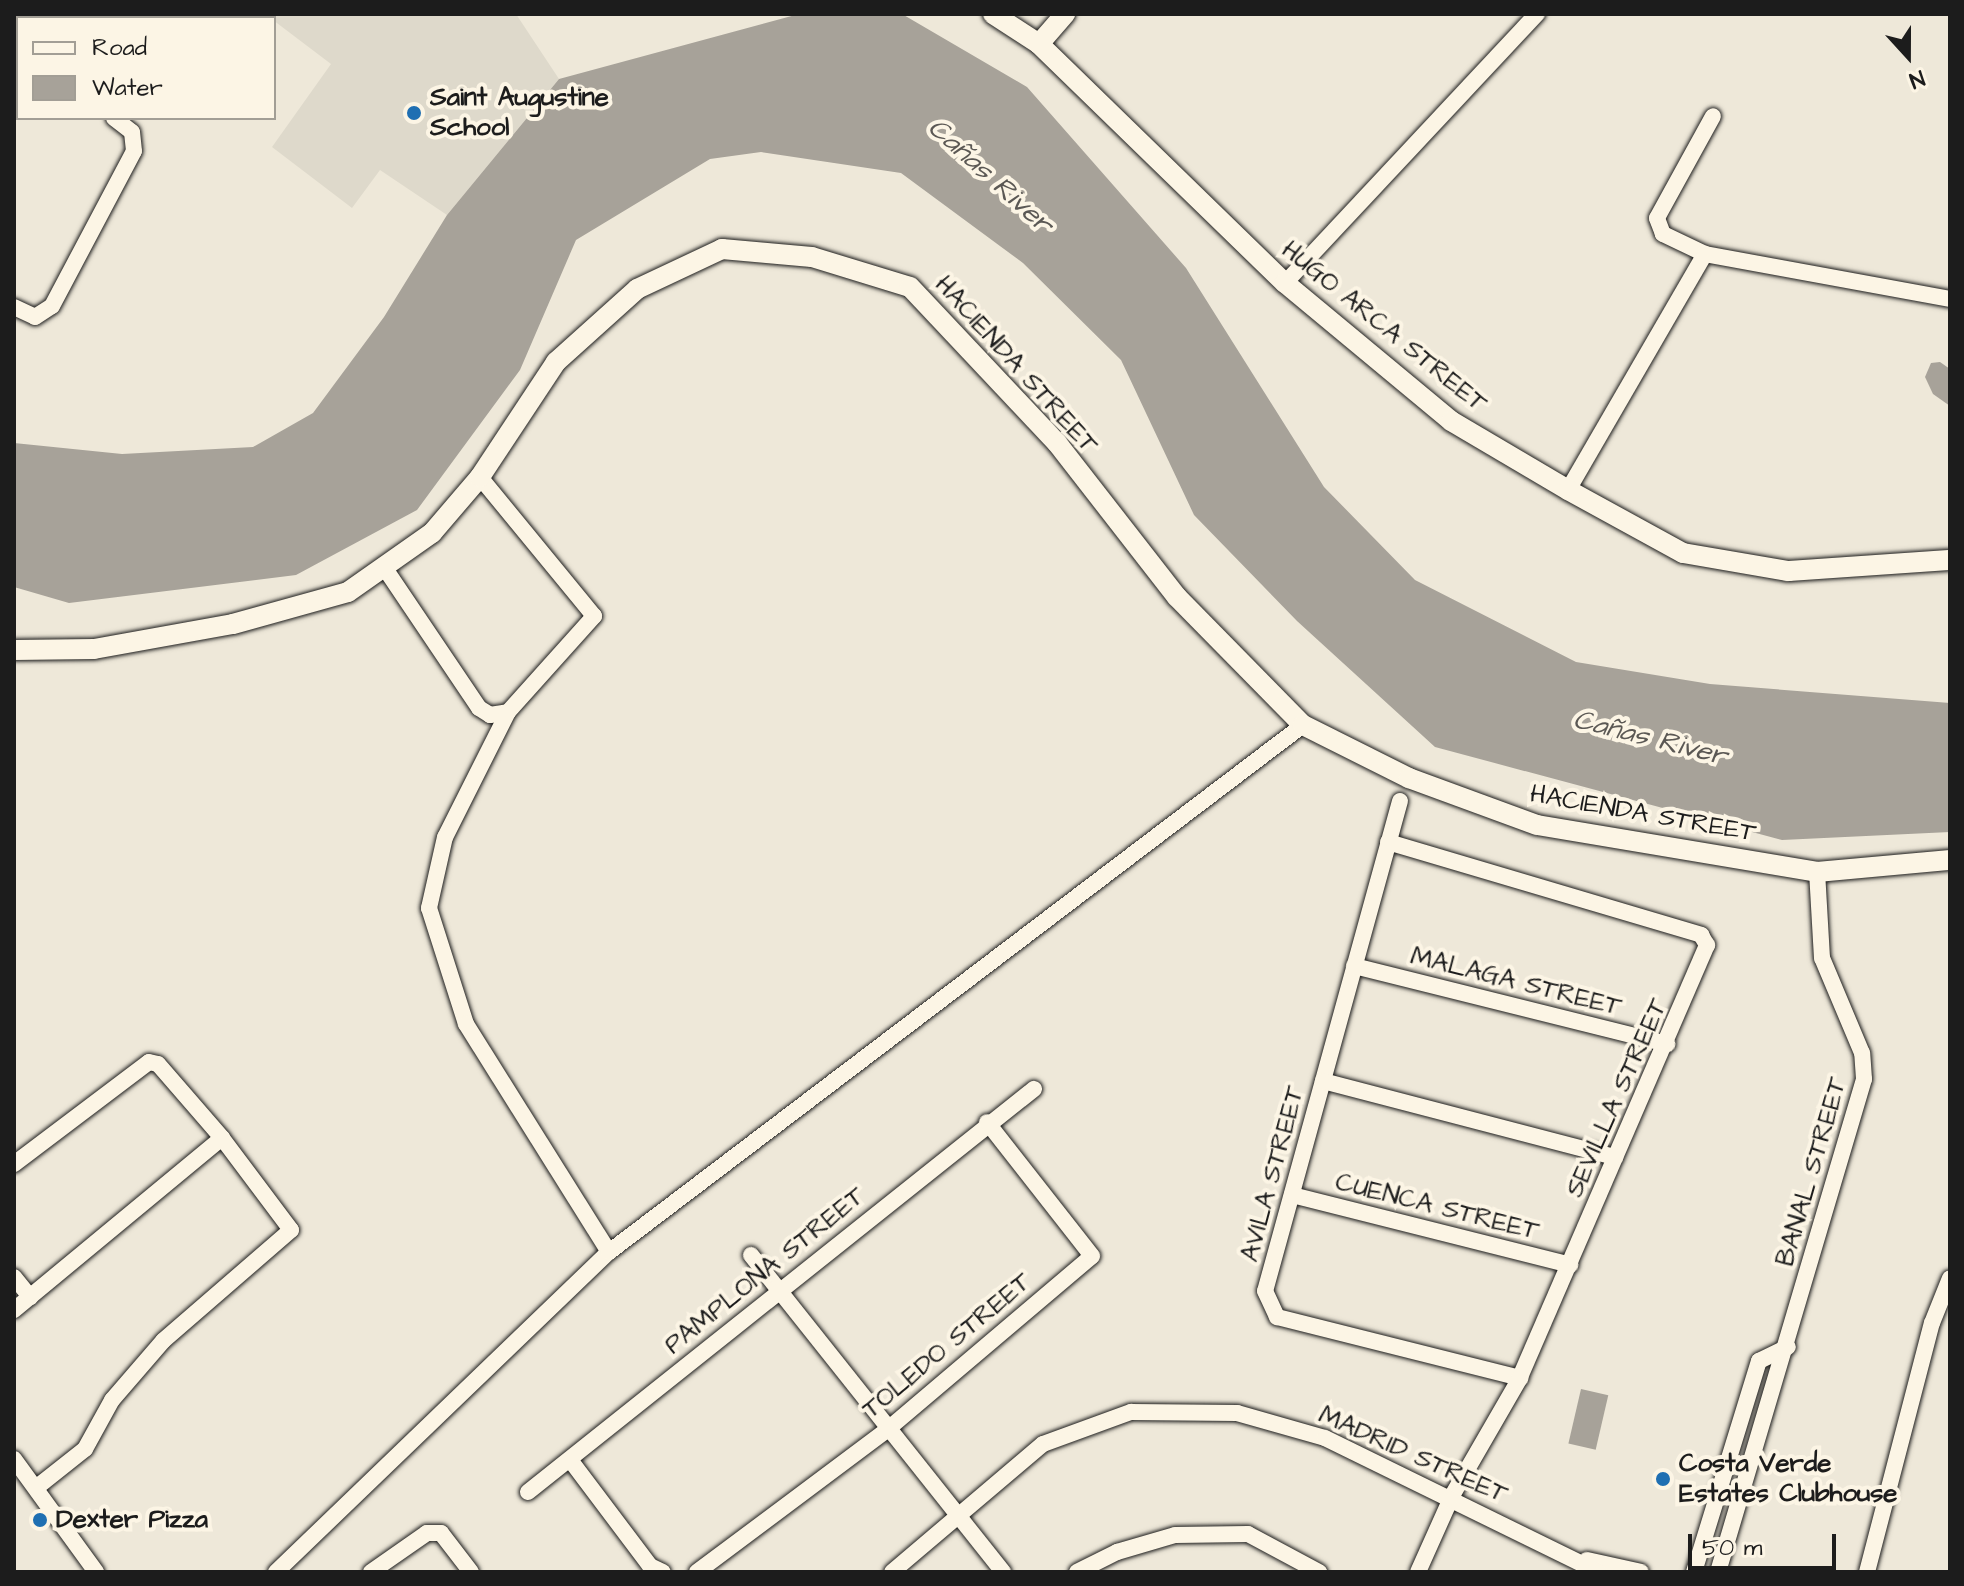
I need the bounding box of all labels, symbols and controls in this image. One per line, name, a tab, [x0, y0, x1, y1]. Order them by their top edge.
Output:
legend	[16, 16, 276, 120]
north arrow	[1868, 16, 1948, 96]
text: Road	[92, 31, 147, 65]
text: N	[1905, 62, 1929, 96]
text: Water	[92, 71, 163, 105]
place label: Saint Augustine School	[430, 82, 609, 144]
marker: Saint Augustine School	[405, 104, 423, 122]
water label: Cañas River	[920, 111, 1060, 241]
street label: HUGO ARCA STREET	[1275, 235, 1493, 419]
street label: HACIENDA STREET	[928, 270, 1104, 460]
water label: Cañas River	[1570, 703, 1730, 773]
street label: HACIENDA STREET	[1528, 779, 1758, 849]
street label: MALAGA STREET	[1407, 941, 1625, 1023]
street label: SEVILLA STREET	[1559, 994, 1675, 1202]
street label: BANAL STREET	[1770, 1074, 1854, 1270]
street label: AVILA STREET	[1235, 1083, 1311, 1265]
street label: CUENCA STREET	[1332, 1167, 1542, 1247]
street label: PAMPLONA STREET	[659, 1181, 871, 1361]
street label: TOLEDO STREET	[856, 1267, 1038, 1425]
street label: MADRID STREET	[1314, 1399, 1512, 1511]
place label: Costa Verde Estates Clubhouse	[1679, 1448, 1897, 1510]
marker: Costa Verde Estates Clubhouse	[1654, 1470, 1672, 1488]
place label: Dexter Pizza	[56, 1504, 208, 1536]
marker: Dexter Pizza	[31, 1511, 49, 1529]
scale bar	[1692, 1518, 1840, 1568]
text: 50 m	[1702, 1531, 1762, 1565]

